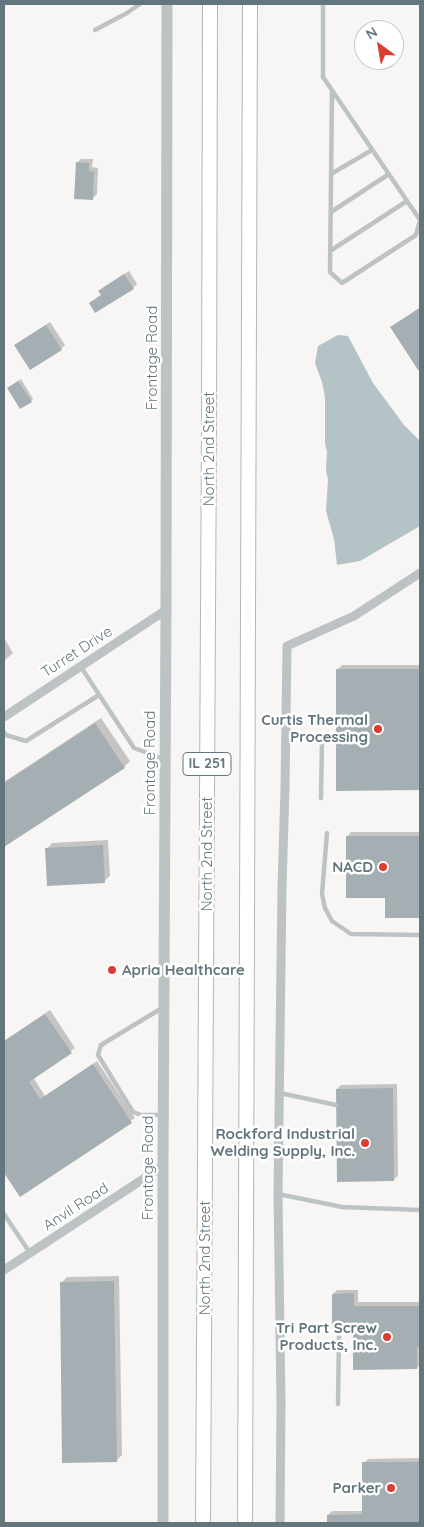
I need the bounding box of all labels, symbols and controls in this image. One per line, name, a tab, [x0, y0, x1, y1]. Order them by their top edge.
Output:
north arrow	[354, 20, 404, 70]
text: N	[362, 23, 381, 43]
street label: Frontage Road	[143, 306, 161, 410]
street label: North 2nd Street	[200, 392, 218, 506]
street label: Turret Drive	[38, 622, 116, 682]
street label: Frontage Road	[141, 711, 159, 815]
place label: Curtis Thermal Processing	[261, 711, 368, 746]
marker: Curtis Thermal Processing	[372, 723, 384, 735]
road number: IL 251	[183, 752, 231, 776]
street label: North 2nd Street	[198, 797, 216, 911]
place label: NACD	[332, 858, 373, 876]
marker: NACD	[377, 861, 389, 873]
place label: Apria Healthcare	[122, 961, 245, 979]
marker: Apria Healthcare	[106, 964, 118, 976]
street label: Frontage Road	[139, 1116, 157, 1220]
place label: Rockford Industrial Welding Supply, Inc.	[211, 1125, 355, 1160]
marker: Rockford Industrial Welding Supply, Inc.	[359, 1137, 371, 1149]
street label: Anvil Road	[40, 1179, 112, 1235]
street label: North 2nd Street	[196, 1201, 214, 1315]
place label: Tri Part Screw Products, Inc.	[276, 1319, 377, 1354]
marker: Tri Part Screw Products, Inc.	[381, 1331, 393, 1343]
place label: Parker	[333, 1479, 381, 1497]
marker: Parker	[385, 1482, 397, 1494]

